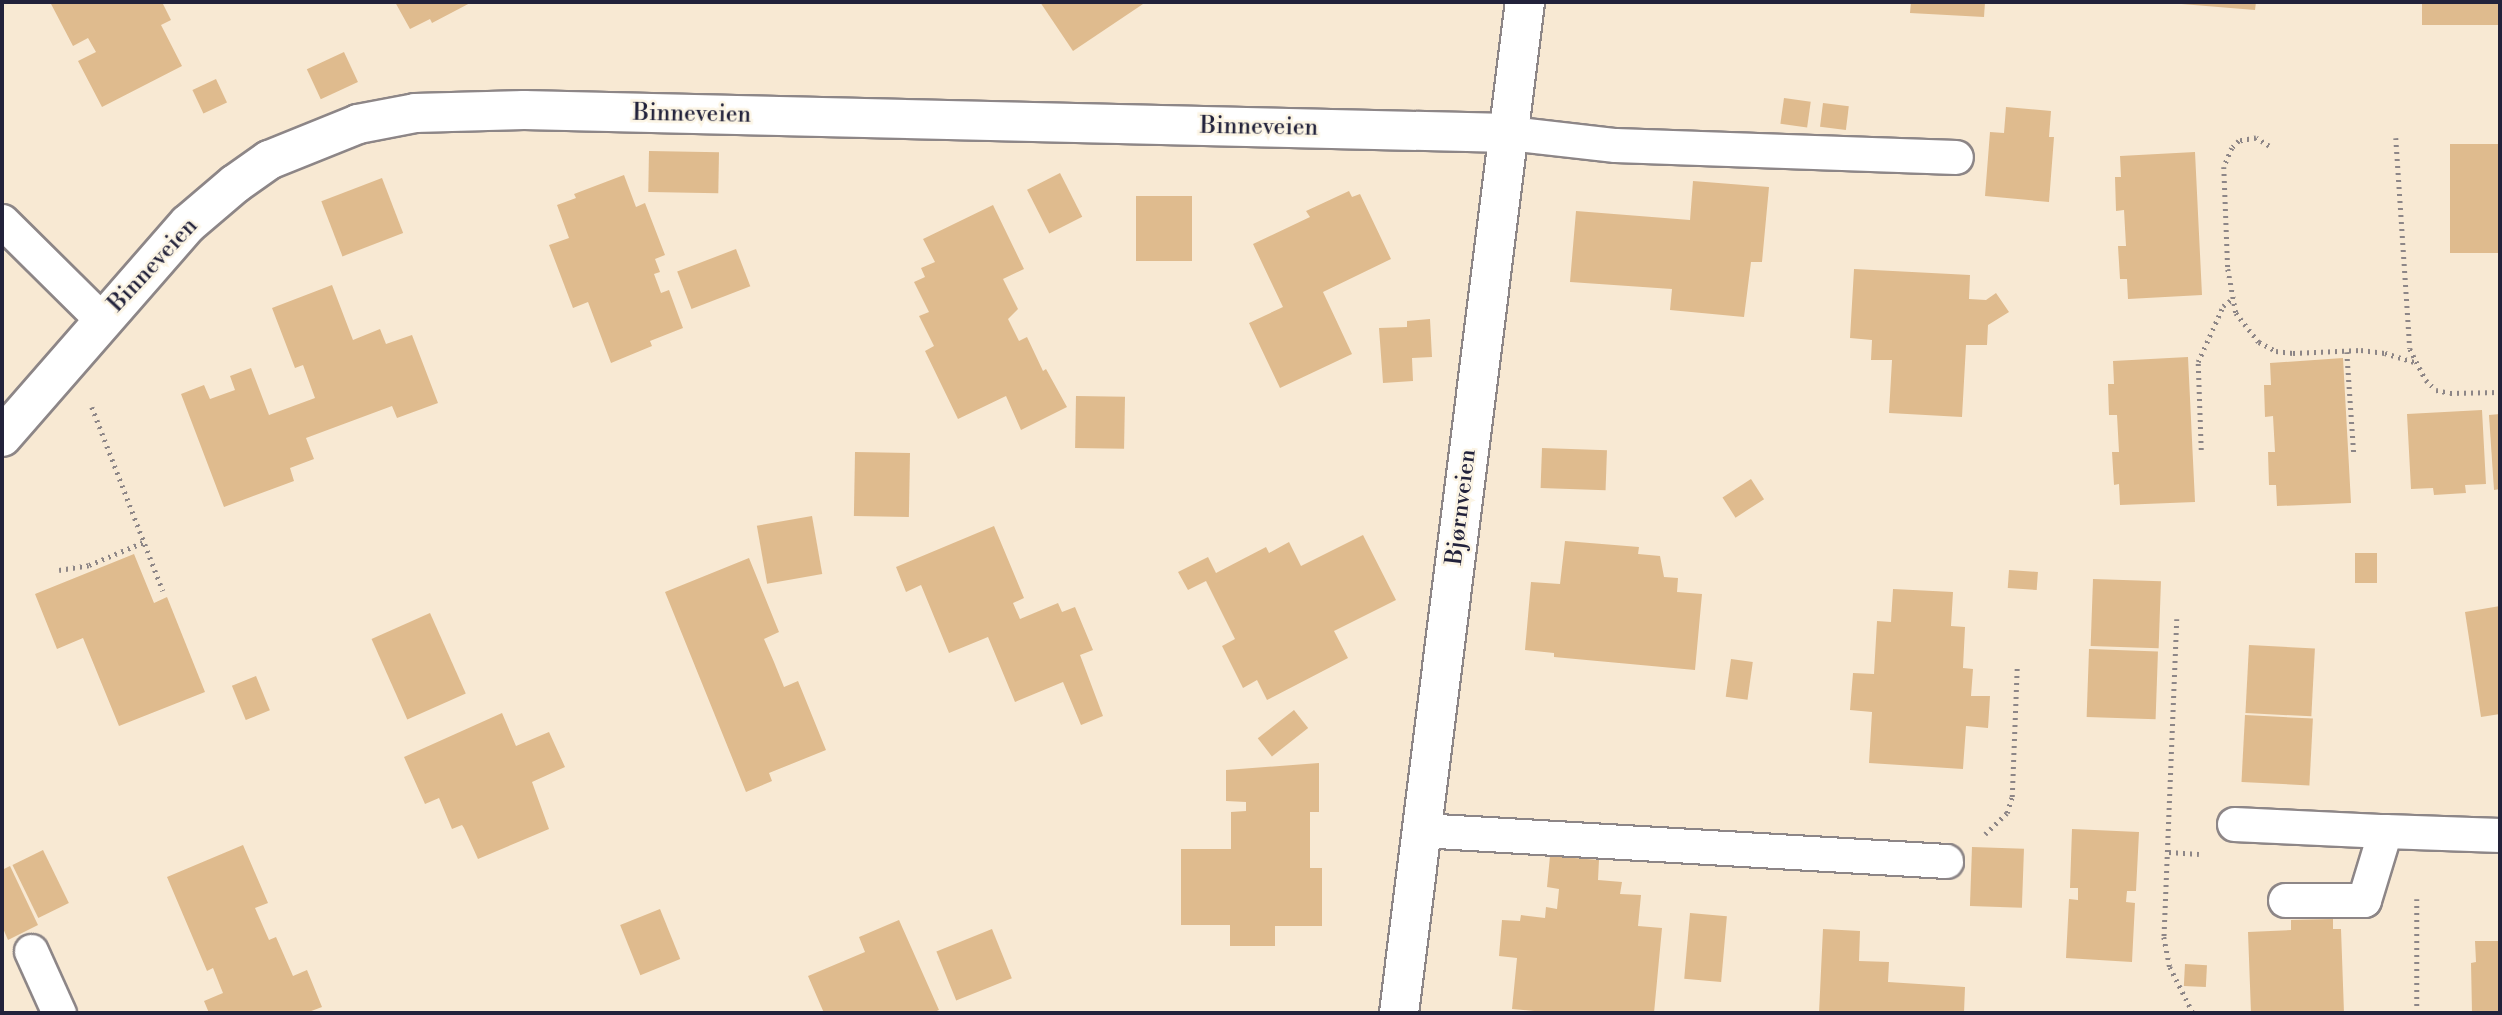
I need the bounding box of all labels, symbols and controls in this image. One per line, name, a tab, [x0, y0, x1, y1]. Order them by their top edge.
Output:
street label: Binneveien	[633, 99, 751, 129]
street label: Binneveien	[1200, 112, 1318, 142]
street label: Binneveien	[103, 212, 203, 318]
street label: Bjørnveien	[1440, 448, 1482, 566]

